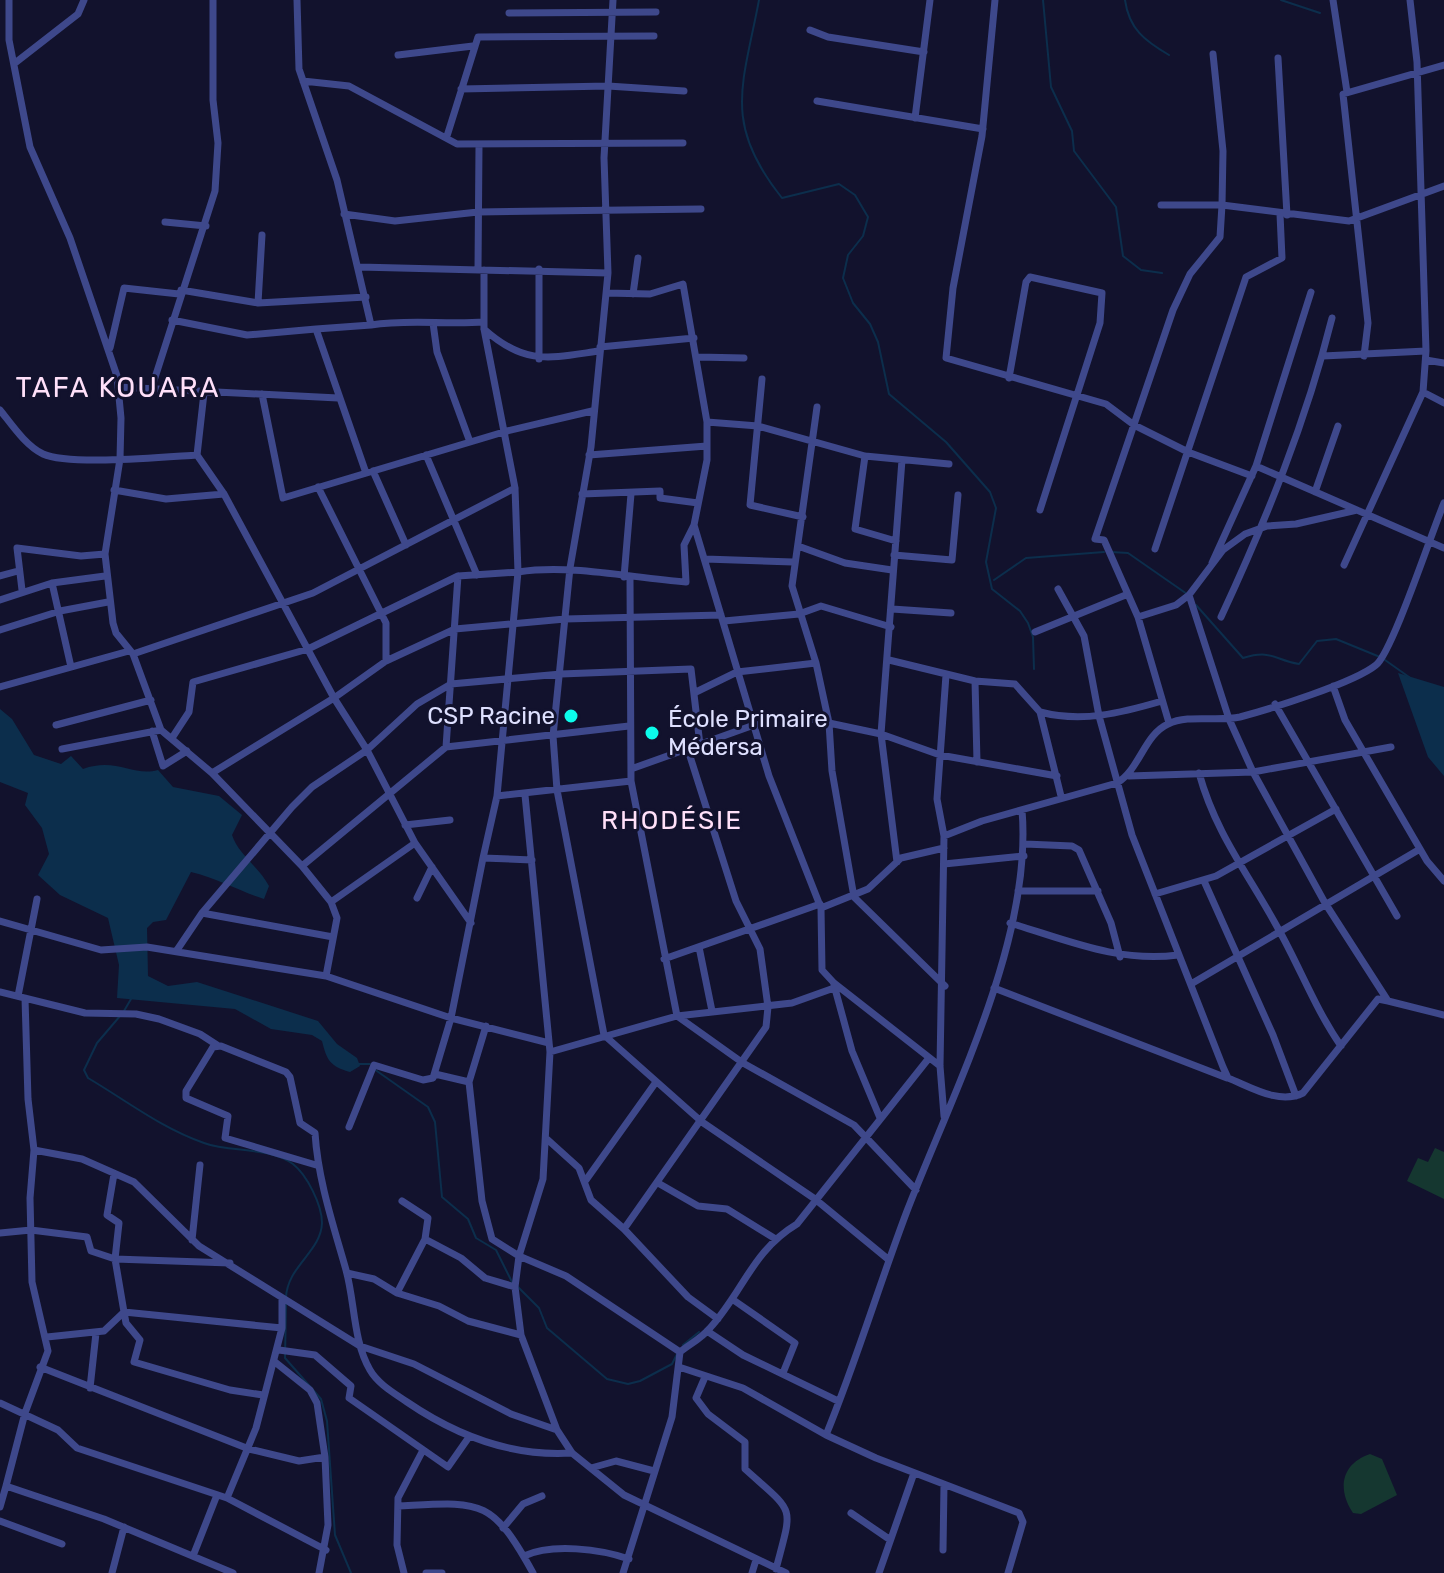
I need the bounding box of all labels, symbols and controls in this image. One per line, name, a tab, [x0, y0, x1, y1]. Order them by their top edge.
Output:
district label: TAFA KOUARA	[16, 371, 220, 404]
place label: CSP Racine	[427, 702, 555, 730]
place label: École Primaire Médersa	[668, 705, 828, 761]
marker: CSP Racine	[562, 707, 580, 725]
marker: École Primaire Médersa	[643, 724, 661, 742]
district label: RHODÉSIE	[601, 805, 743, 836]

